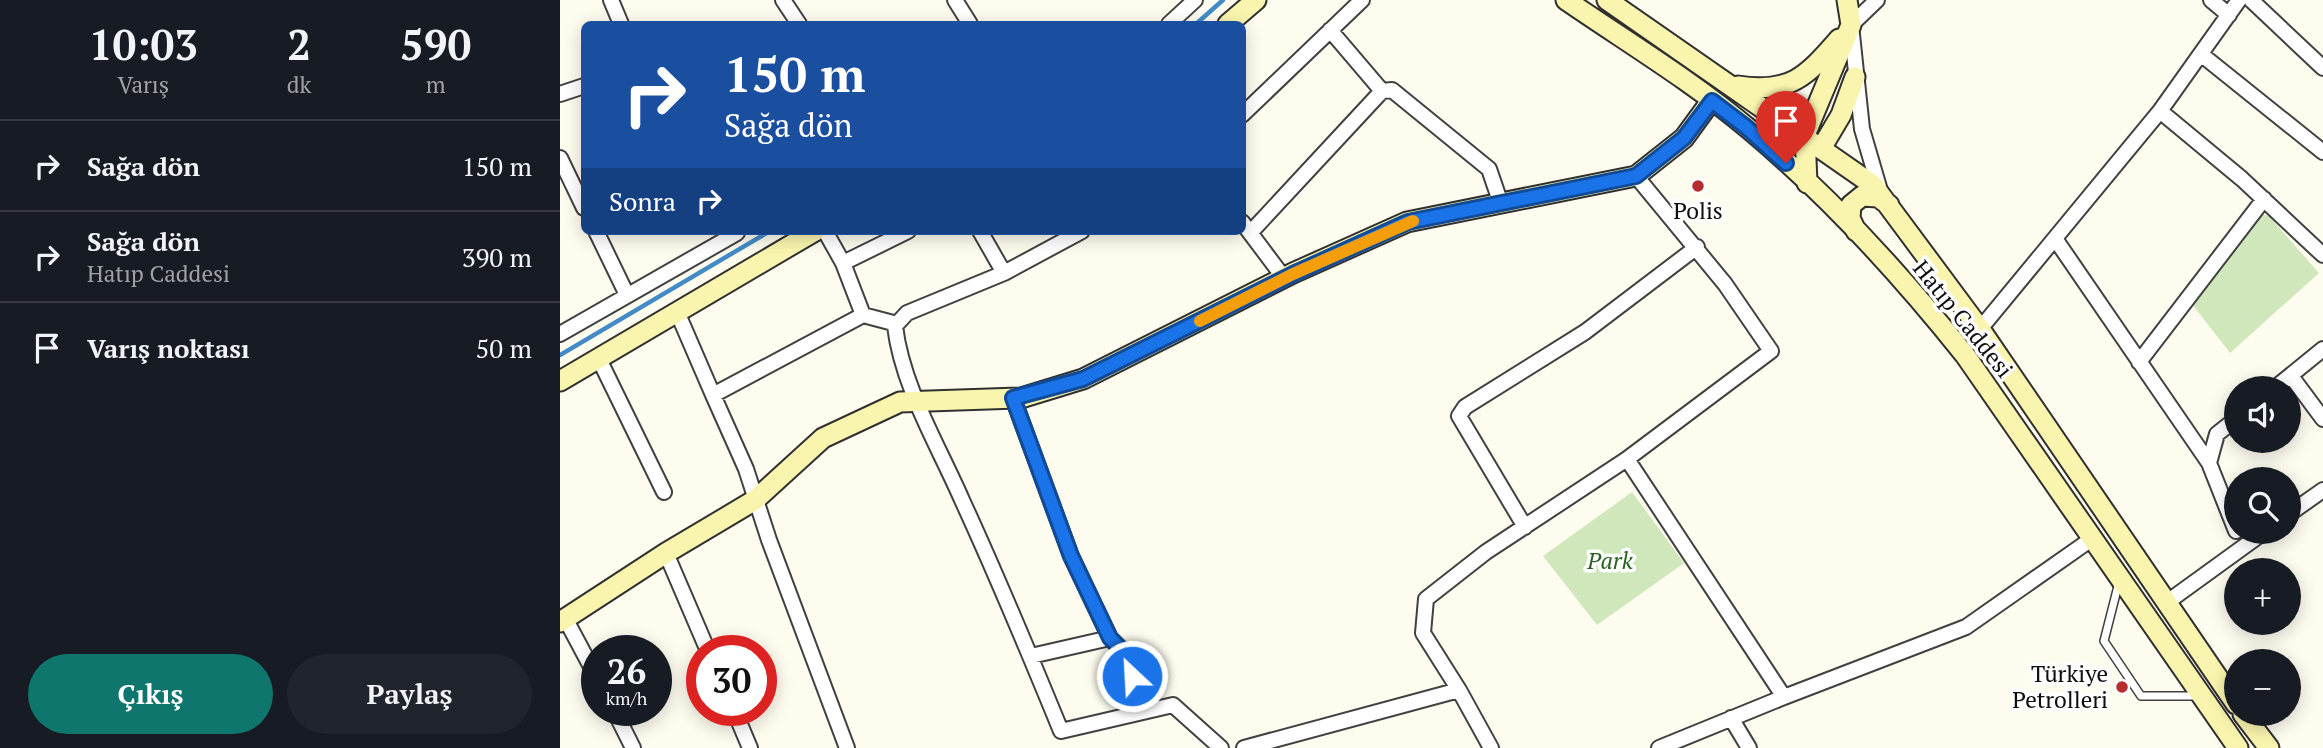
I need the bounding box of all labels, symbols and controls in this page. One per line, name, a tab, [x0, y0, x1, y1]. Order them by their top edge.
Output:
text: 10:03	[89, 16, 198, 72]
text: 2	[287, 16, 311, 72]
text: 590	[400, 16, 471, 72]
text: 150 m	[724, 41, 866, 106]
icon: right	[609, 49, 700, 140]
text: Varış	[118, 69, 169, 100]
text: dk	[287, 69, 311, 100]
text: m	[426, 69, 446, 100]
pin	[1756, 91, 1816, 163]
icon: arrive	[1767, 102, 1805, 140]
text: Sağa dön	[724, 104, 853, 146]
icon: right	[28, 147, 66, 185]
text: Sağa dön	[87, 149, 200, 183]
text: 150 m	[462, 149, 532, 183]
marker: Polis	[1690, 178, 1706, 194]
icon: right	[690, 182, 728, 220]
text: Sonra	[609, 184, 676, 218]
place label: Polis	[1673, 195, 1723, 226]
text: Sağa dön	[87, 224, 200, 258]
icon: right	[28, 238, 66, 276]
text: 390 m	[462, 240, 532, 274]
street label: Hatıp Caddesi	[1906, 253, 2020, 384]
text: Hatıp Caddesi	[87, 258, 230, 289]
icon: arrive	[28, 329, 66, 367]
text: Varış noktası	[87, 331, 250, 365]
text: 50 m	[476, 331, 532, 365]
map controls	[2224, 376, 2301, 726]
button: sound	[2224, 376, 2301, 453]
button: search	[2224, 467, 2301, 544]
park label: Park	[1586, 545, 1634, 576]
button: +	[2224, 558, 2301, 635]
speed limit sign: 30	[686, 635, 777, 726]
position arrow	[1095, 639, 1169, 713]
text: 26	[607, 648, 646, 694]
button: −	[2224, 649, 2301, 726]
button: Çıkış	[28, 654, 273, 734]
button: Paylaş	[287, 654, 532, 734]
place label: Türkiye Petrolleri	[2012, 658, 2108, 715]
marker: Türkiye Petrolleri	[2114, 679, 2130, 695]
text: km/h	[606, 686, 647, 710]

